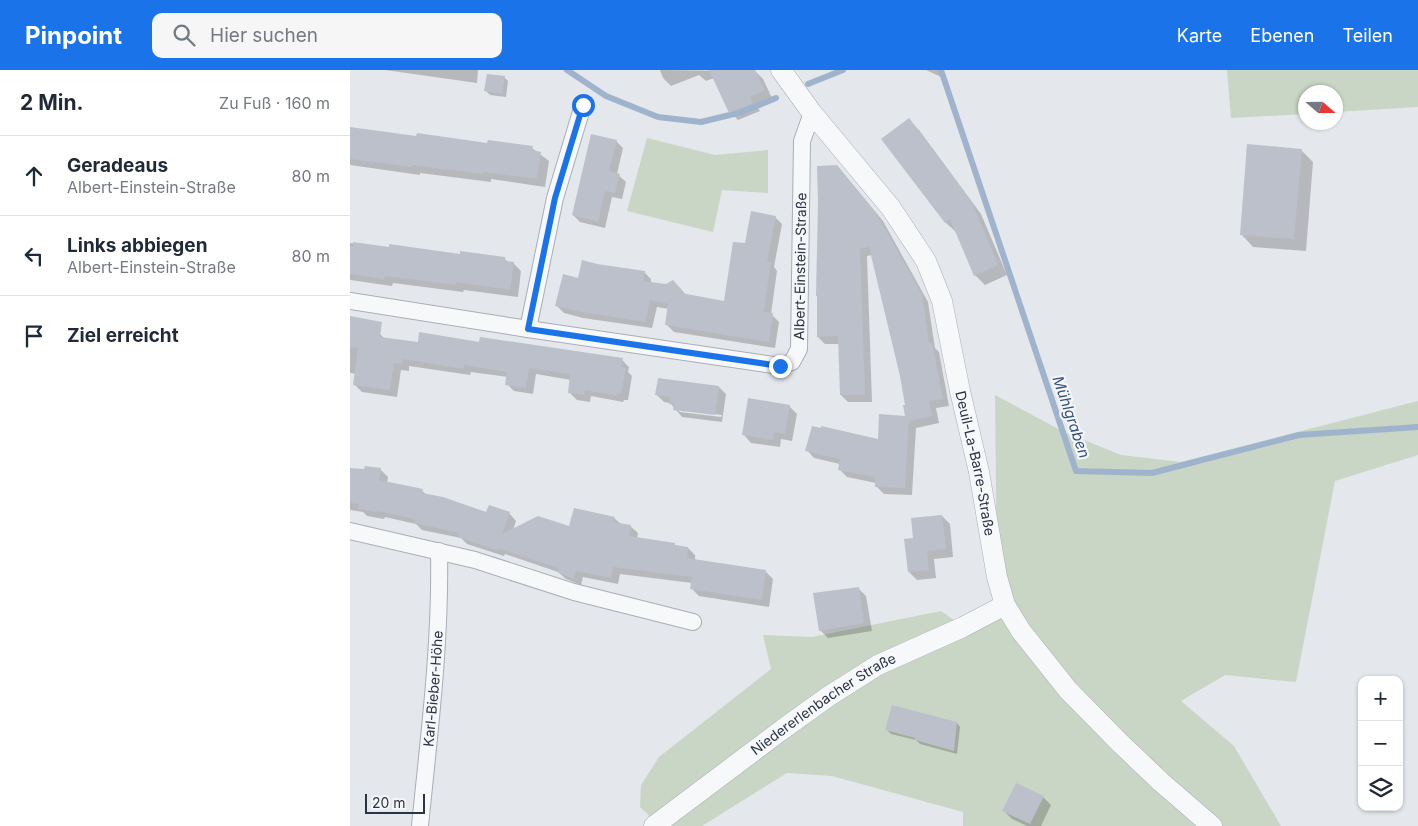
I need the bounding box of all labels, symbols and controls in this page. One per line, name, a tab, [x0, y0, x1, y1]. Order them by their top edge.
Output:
search box	[152, 13, 502, 58]
text: Pinpoint	[25, 21, 122, 50]
icon: search	[170, 21, 198, 49]
text: Hier suchen	[210, 24, 318, 47]
text: Karte	[1177, 25, 1222, 46]
text: Ebenen	[1250, 25, 1314, 46]
text: Teilen	[1342, 25, 1393, 46]
north arrow	[1298, 85, 1343, 130]
text: 2 Min.	[20, 90, 84, 115]
text: Zu Fuß · 160 m	[219, 93, 330, 113]
route start	[572, 94, 595, 117]
text: Geradeaus	[67, 154, 168, 177]
icon: ahead	[20, 162, 48, 190]
text: 80 m	[291, 166, 330, 186]
text: Albert-Einstein-Straße	[67, 177, 236, 197]
street label: Albert-Einstein-Straße	[790, 192, 809, 340]
text: Links abbiegen	[67, 234, 208, 257]
icon: left	[20, 242, 48, 270]
text: 80 m	[291, 246, 330, 266]
text: Albert-Einstein-Straße	[67, 257, 236, 277]
icon: arrive	[20, 322, 48, 350]
text: Ziel erreicht	[67, 324, 179, 347]
route end	[769, 355, 792, 378]
water label: Mühlgraben	[1049, 373, 1094, 460]
street label: Deuil-La-Barre-Straße	[952, 389, 999, 537]
street label: Karl-Bieber-Höhe	[419, 630, 446, 748]
street label: Niedererlenbacher Straße	[747, 649, 898, 758]
map controls	[1358, 676, 1403, 811]
button: +	[1358, 676, 1403, 721]
button: −	[1358, 721, 1403, 766]
button: layers	[1358, 766, 1403, 811]
scale bar	[365, 791, 425, 814]
text: 20 m	[372, 794, 406, 811]

